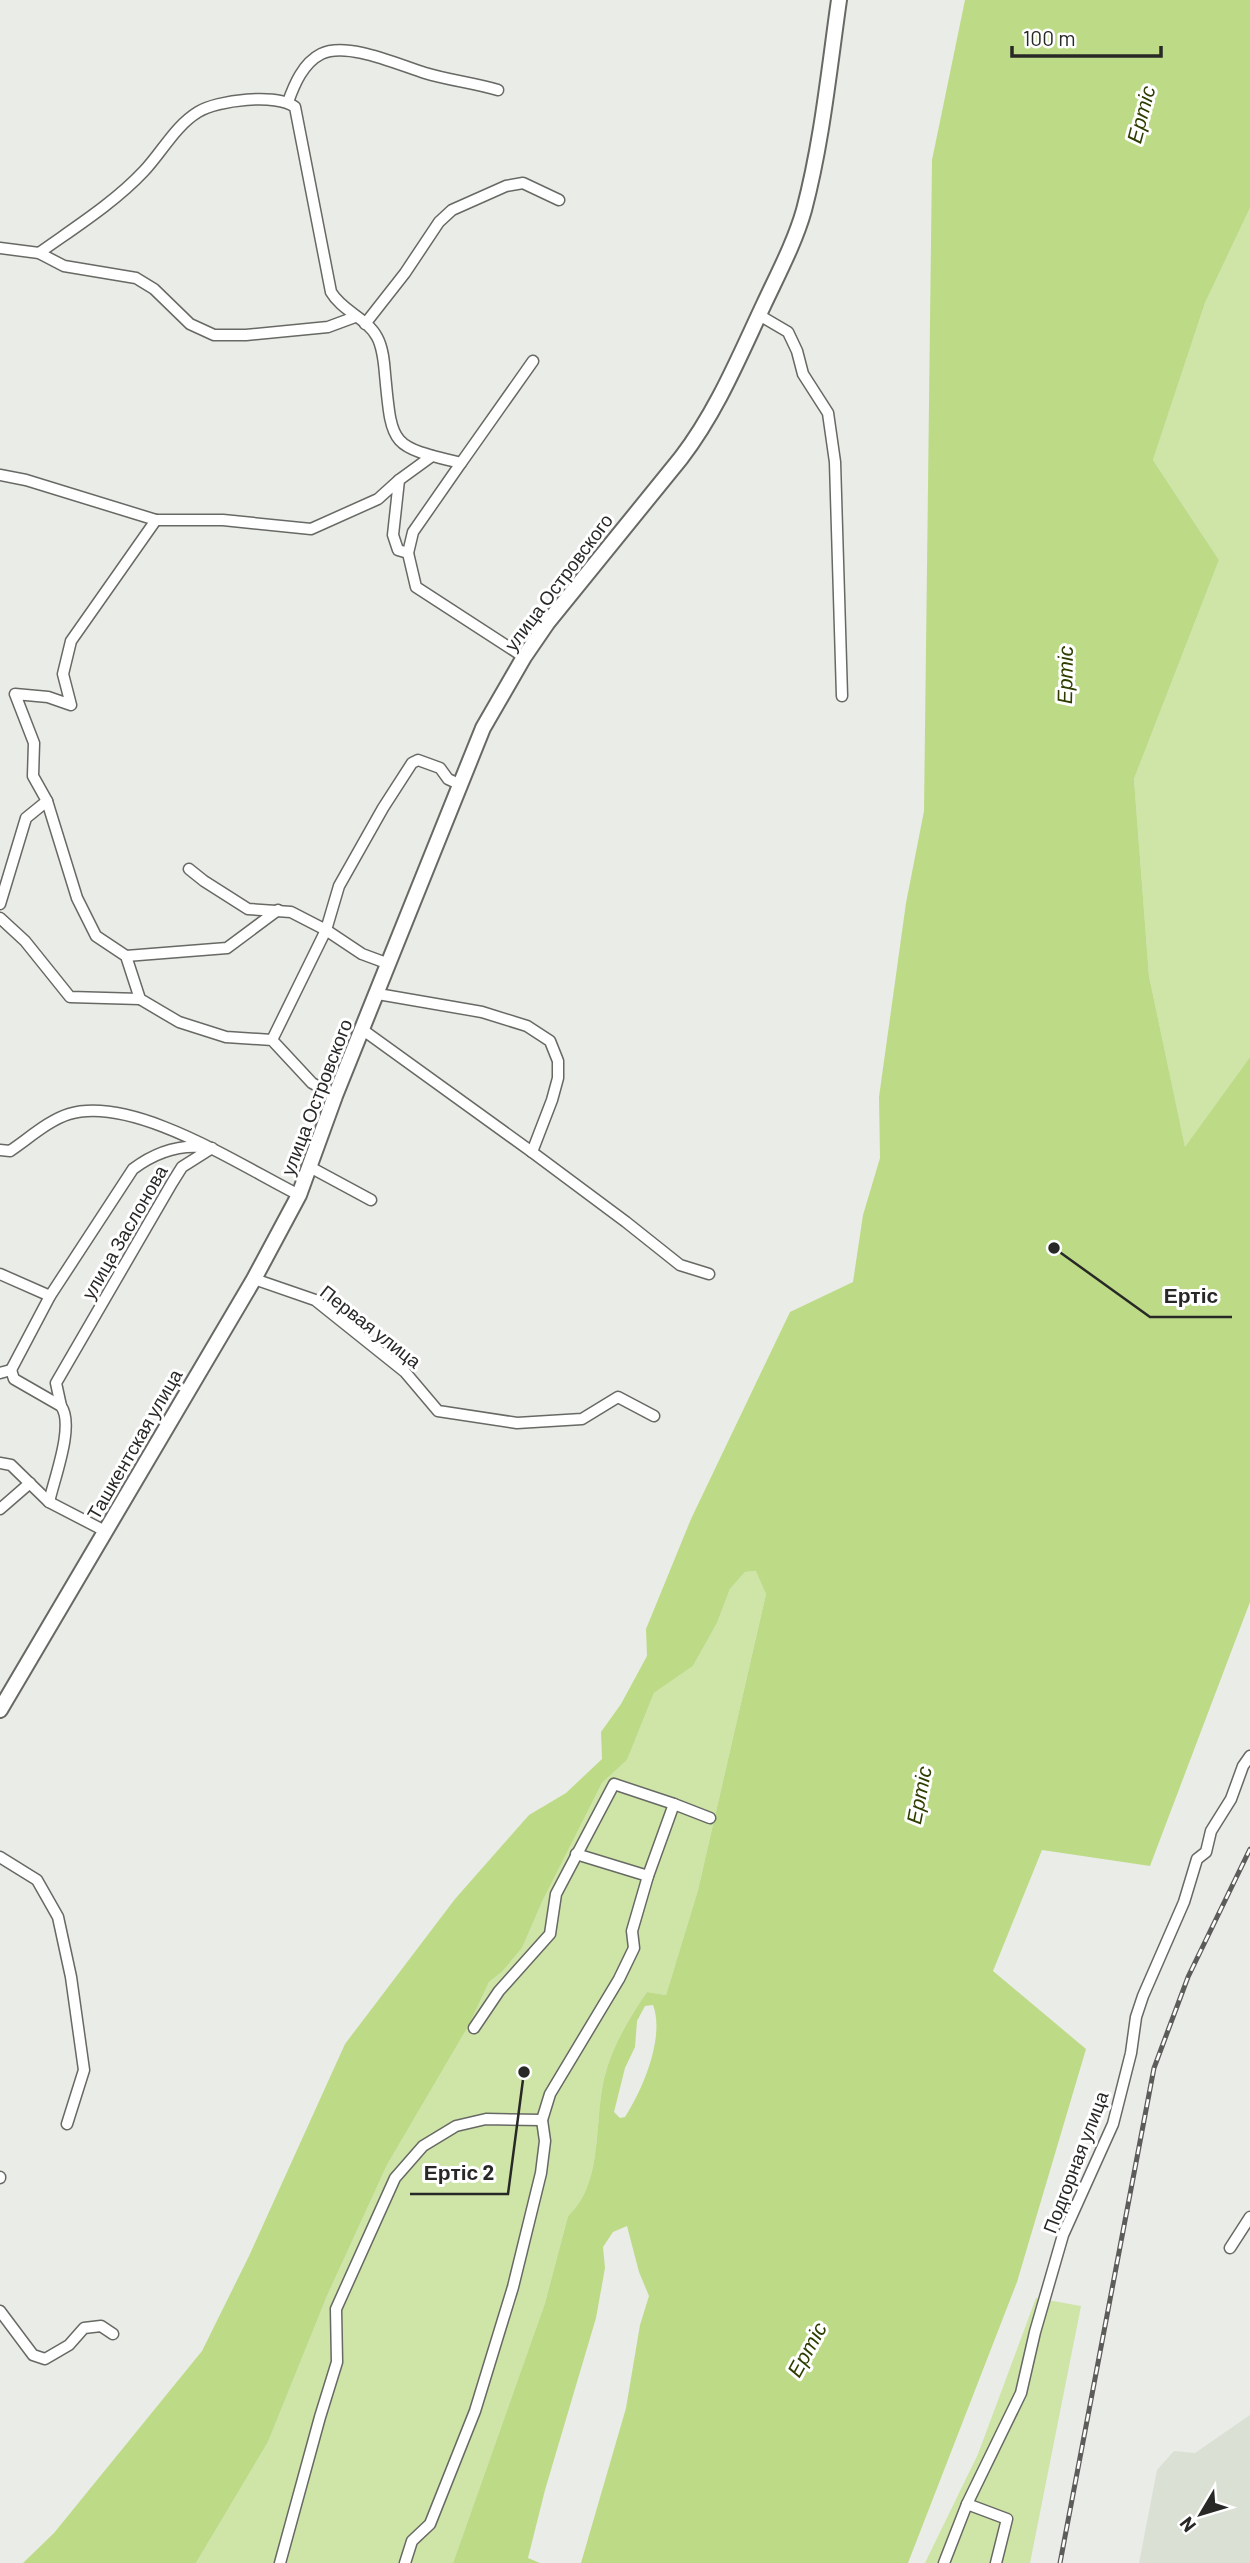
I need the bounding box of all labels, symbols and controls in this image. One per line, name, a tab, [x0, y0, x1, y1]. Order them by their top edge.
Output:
scale bar	[1012, 14, 1161, 58]
text: 100 m	[1023, 25, 1076, 50]
water label: Ертіс	[1120, 82, 1160, 145]
street label: улица Островского	[499, 509, 617, 655]
water label: Ертіс	[1051, 645, 1077, 704]
street label: улица Островского	[276, 1016, 356, 1178]
street label: улица Заслонова	[76, 1161, 172, 1303]
callout: Ертіс	[1150, 1275, 1232, 1317]
street label: Первая улица	[316, 1280, 426, 1373]
text: Ертіс	[1164, 1282, 1218, 1307]
street label: Ташкентская улица	[82, 1364, 187, 1523]
water label: Ертіс	[900, 1763, 936, 1826]
street label: Подгорная улица	[1037, 2087, 1113, 2236]
callout: Ертіс 2	[410, 2152, 508, 2194]
text: Ертіс 2	[424, 2159, 494, 2184]
water label: Ертіс	[781, 2317, 831, 2381]
north arrow	[1166, 2479, 1236, 2549]
text: N	[1174, 2513, 1200, 2537]

